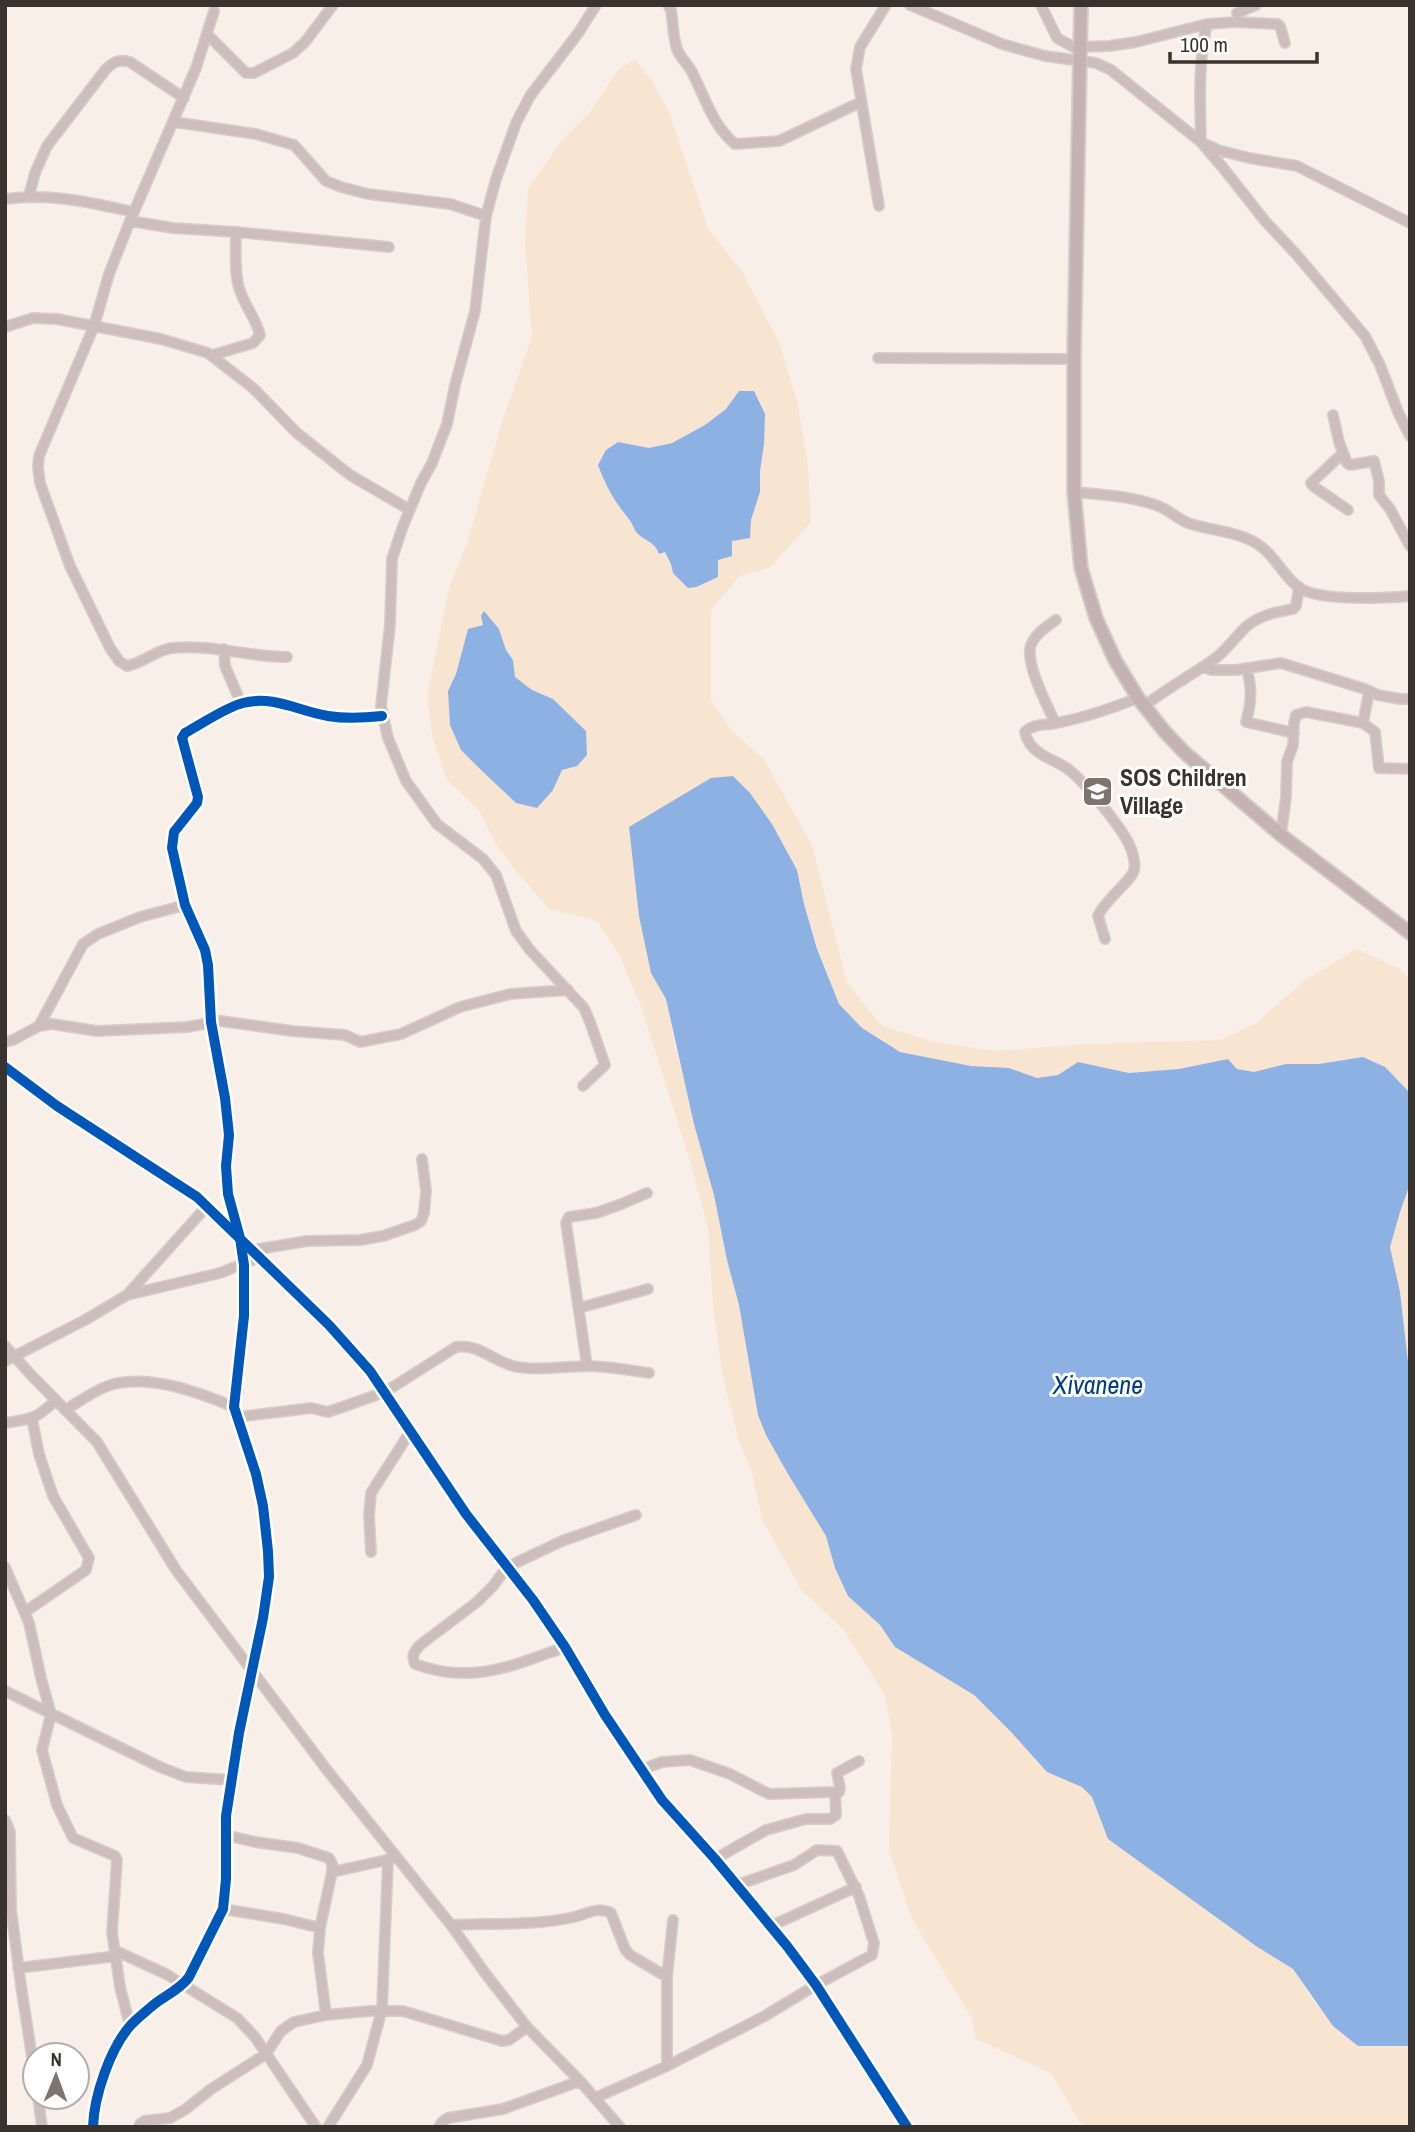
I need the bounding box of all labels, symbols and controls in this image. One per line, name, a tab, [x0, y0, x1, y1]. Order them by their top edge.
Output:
scale bar	[1170, 21, 1317, 65]
text: 100 m	[1180, 30, 1228, 59]
place label: SOS Children Village	[1120, 761, 1247, 821]
school or university icon: SOS Children Village	[1080, 775, 1114, 809]
water label: Xivanene	[1052, 1367, 1143, 1402]
north arrow	[21, 2041, 91, 2111]
text: N	[50, 2046, 62, 2072]

